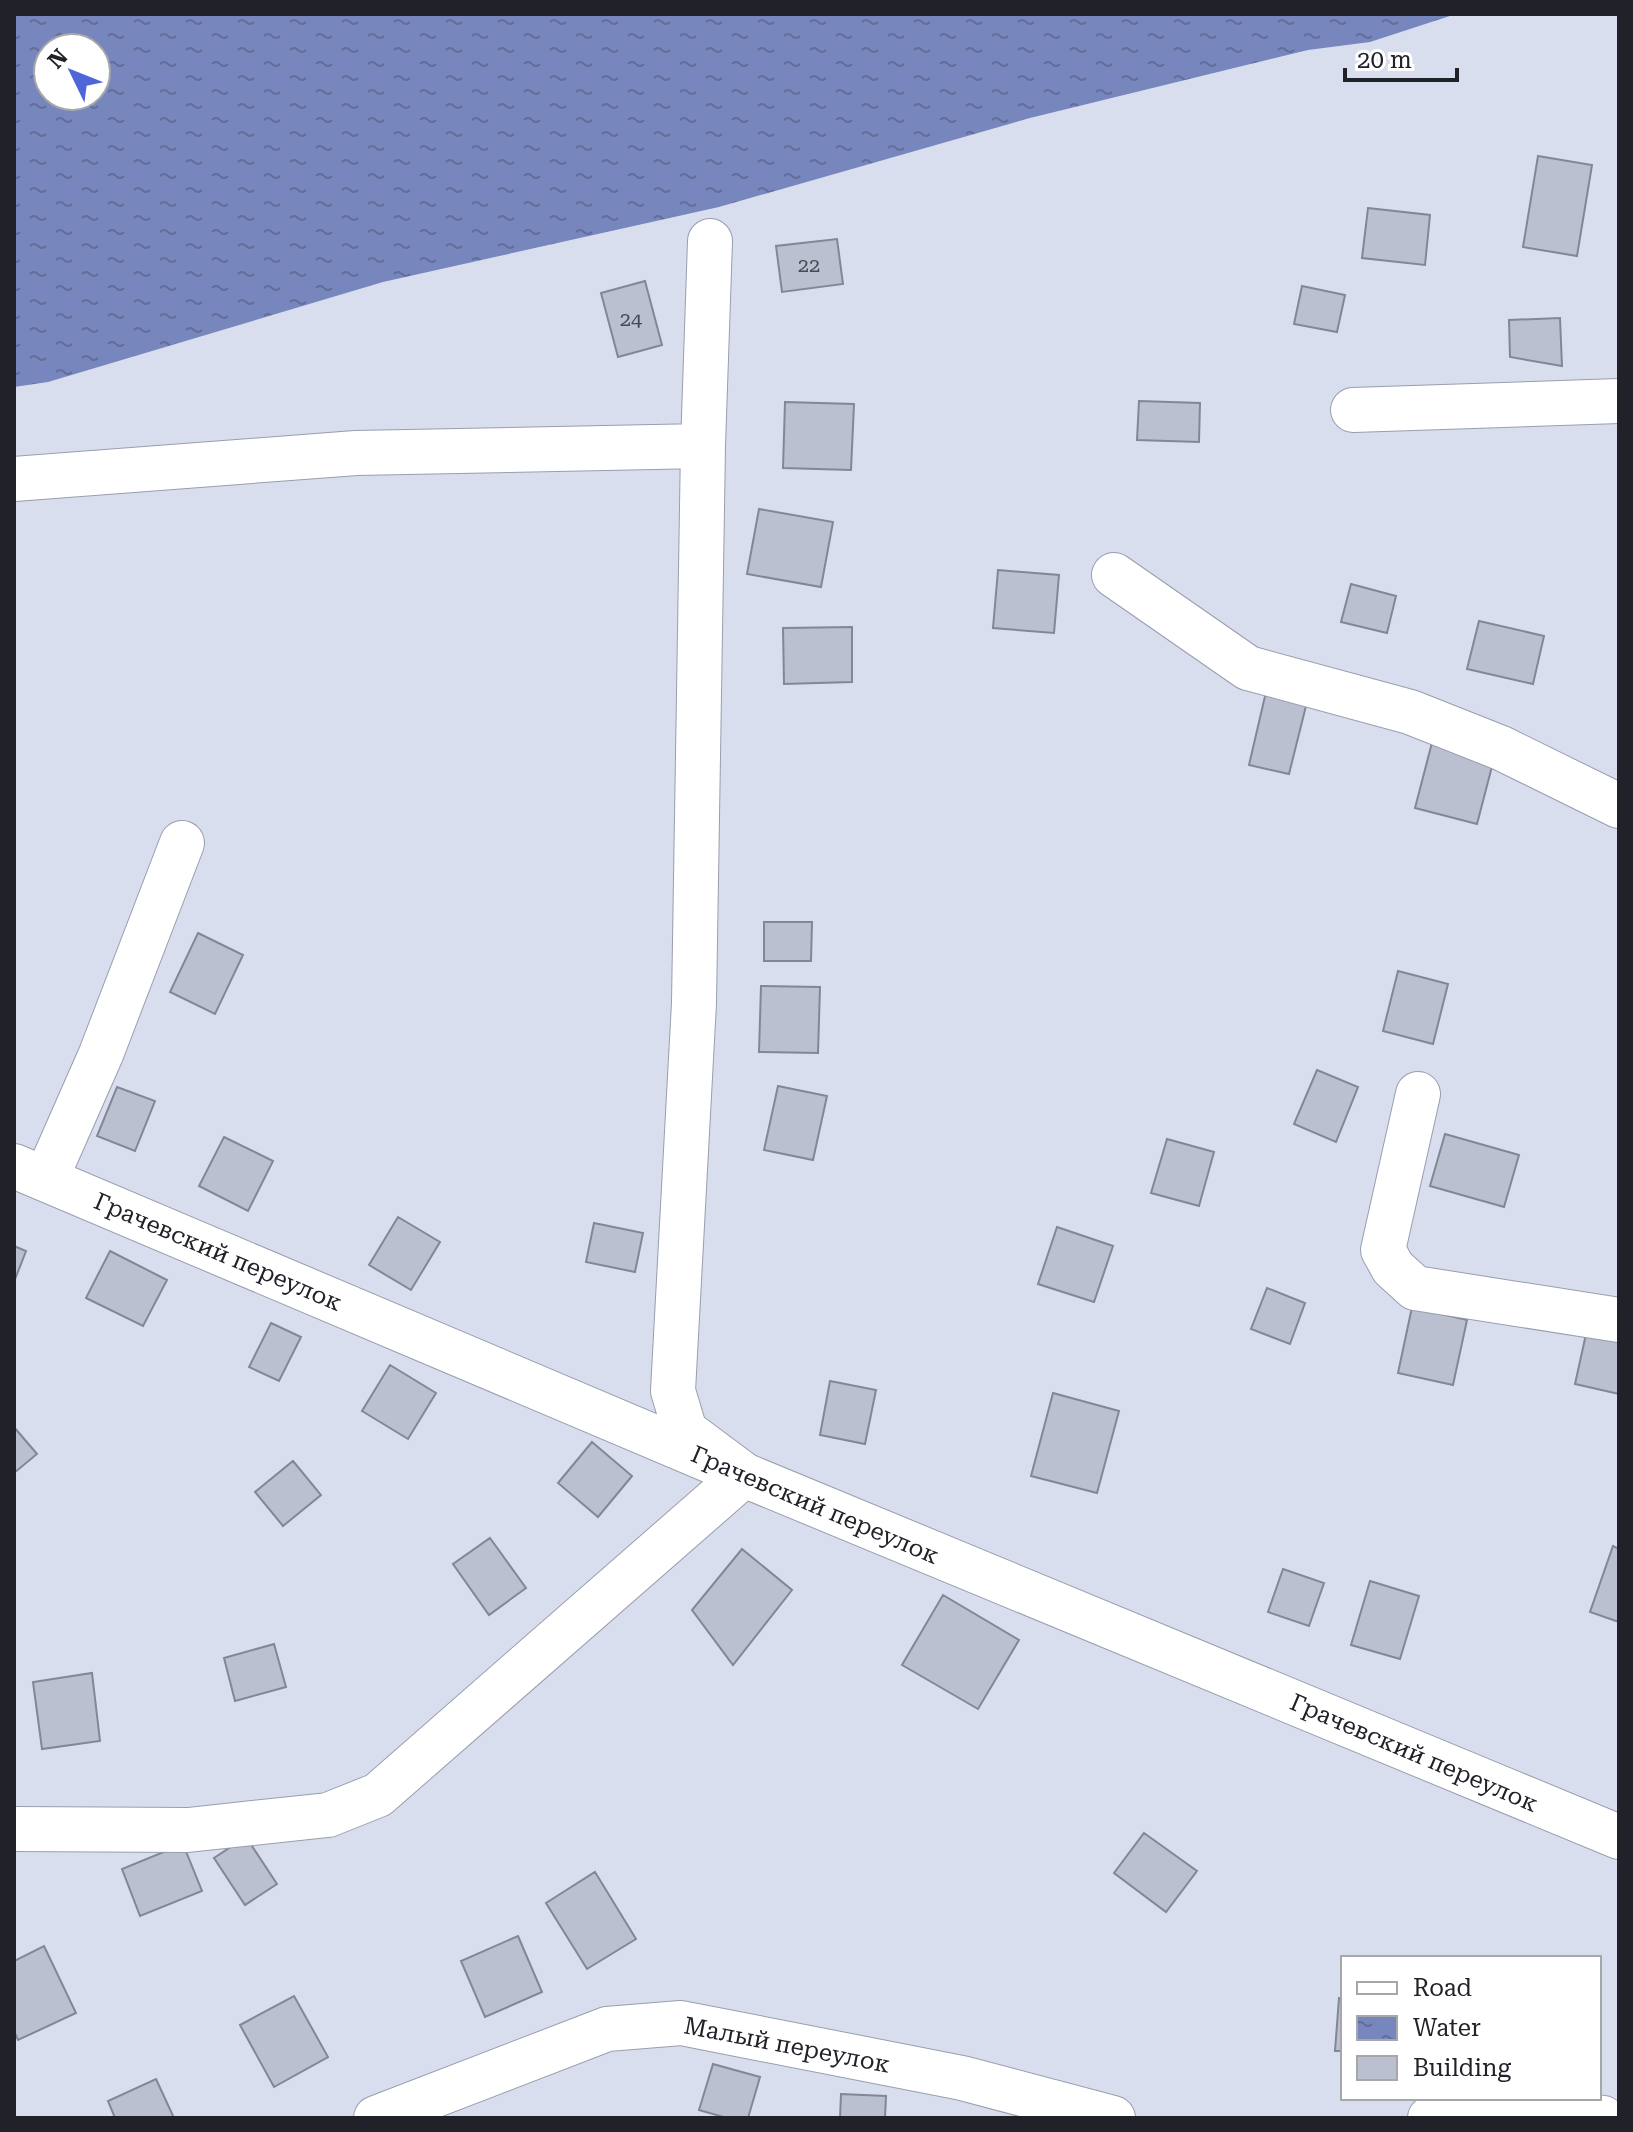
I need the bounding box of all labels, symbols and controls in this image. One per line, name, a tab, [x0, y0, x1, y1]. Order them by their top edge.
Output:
north arrow	[32, 32, 112, 112]
scale bar	[1345, 32, 1457, 82]
text: N	[43, 44, 73, 73]
text: 20 m	[1357, 46, 1412, 74]
house number: 22	[798, 253, 820, 277]
house number: 24	[620, 307, 643, 331]
street label: Грачевский переулок	[90, 1187, 346, 1317]
street label: Грачевский переулок	[687, 1440, 943, 1570]
street label: Грачевский переулок	[1286, 1688, 1542, 1818]
legend	[1341, 1956, 1601, 2100]
text: Road	[1413, 1974, 1472, 2002]
street label: Малый переулок	[682, 2011, 892, 2079]
text: Water	[1413, 2014, 1481, 2042]
text: Building	[1413, 2054, 1511, 2082]

